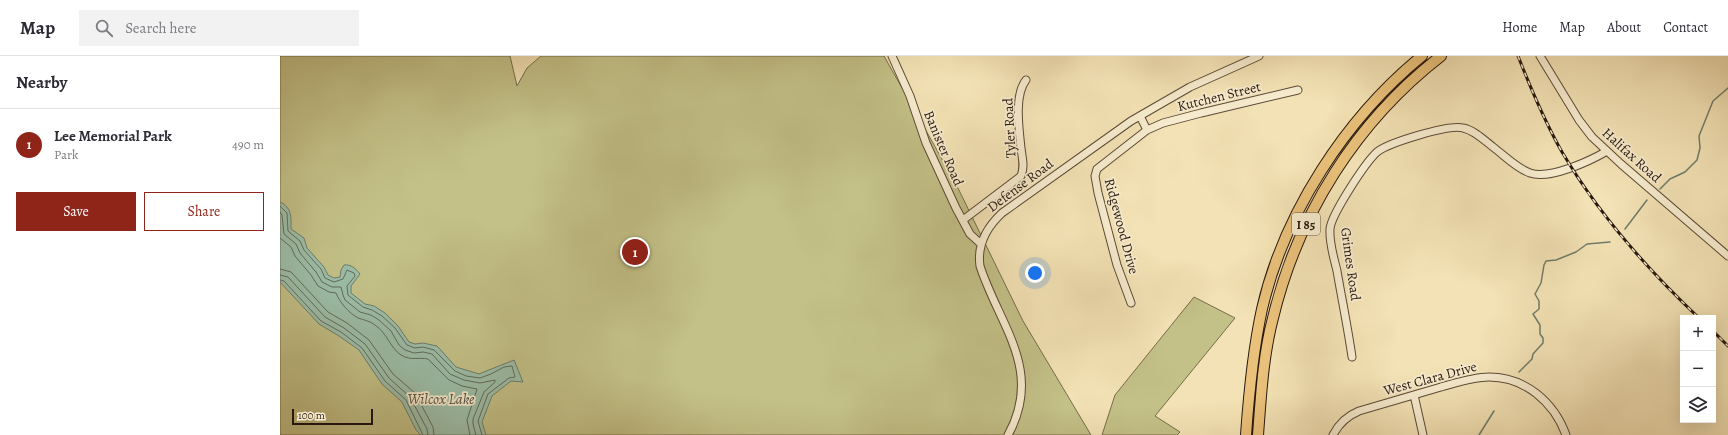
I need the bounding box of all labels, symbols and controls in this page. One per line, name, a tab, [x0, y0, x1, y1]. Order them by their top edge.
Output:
search box	[79, 10, 359, 46]
text: Map	[20, 15, 55, 41]
icon: search	[93, 17, 115, 39]
text: Search here	[125, 18, 197, 38]
text: Home	[1502, 18, 1537, 37]
text: Map	[1559, 18, 1585, 37]
text: About	[1607, 18, 1641, 37]
text: Contact	[1663, 18, 1708, 37]
text: Nearby	[16, 71, 67, 94]
street label: Kutchen Street	[1175, 77, 1263, 116]
street label: Tyler Road	[998, 97, 1021, 159]
street label: Banister Road	[919, 108, 968, 189]
street label: Halifax Road	[1598, 124, 1666, 187]
text: Lee Memorial Park	[54, 126, 172, 146]
text: 1	[27, 136, 31, 153]
text: 490 m	[232, 136, 264, 153]
text: Park	[54, 146, 78, 163]
street label: Defense Road	[983, 154, 1058, 217]
street label: Ridgewood Drive	[1100, 176, 1143, 276]
button: Save	[16, 192, 136, 231]
button: Share	[144, 192, 264, 231]
road number: I 85	[1292, 213, 1320, 235]
street label: Grimes Road	[1336, 226, 1365, 302]
pin: 1	[622, 237, 648, 267]
your location	[1025, 263, 1045, 283]
map controls	[1680, 315, 1716, 423]
button: +	[1680, 315, 1716, 351]
button: −	[1680, 351, 1716, 387]
street label: West Clara Drive	[1380, 357, 1479, 400]
button: layers	[1680, 387, 1716, 423]
water label: Wilcox Lake	[408, 389, 475, 409]
scale bar	[292, 407, 373, 426]
text: 100 m	[298, 408, 325, 423]

